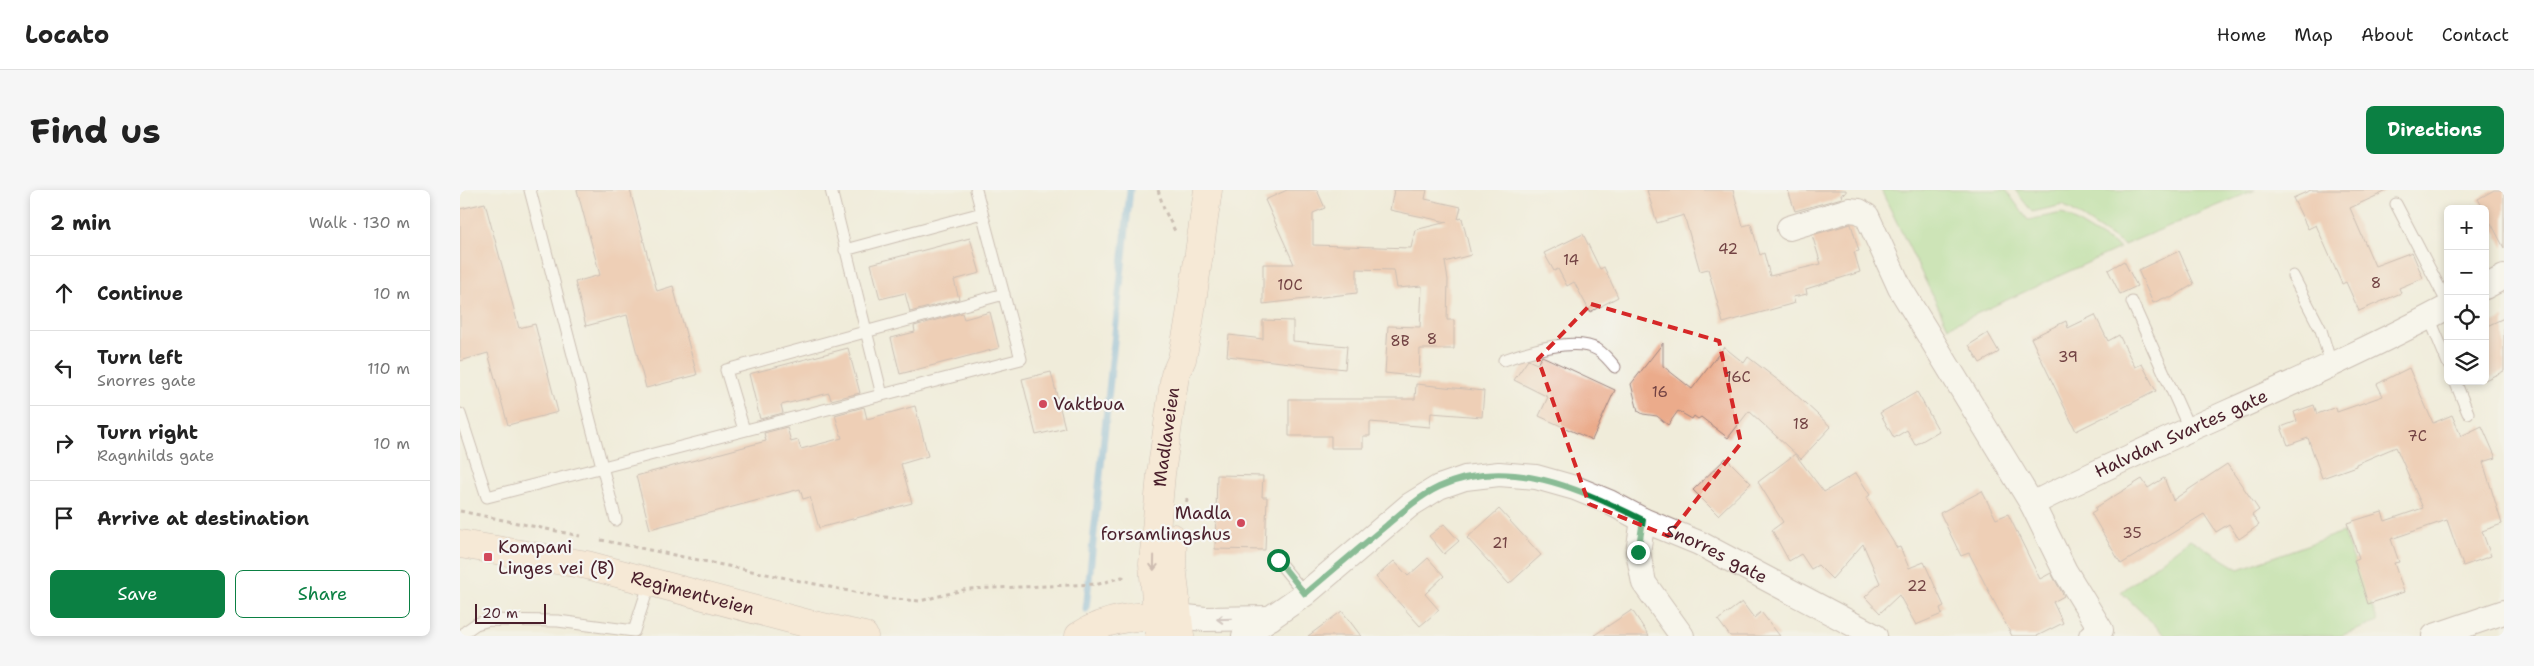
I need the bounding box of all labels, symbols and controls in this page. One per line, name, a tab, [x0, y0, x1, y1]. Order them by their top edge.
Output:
text: Locato	[25, 19, 109, 51]
text: Home	[2217, 23, 2266, 47]
text: Map	[2294, 23, 2333, 47]
text: About	[2361, 23, 2414, 47]
text: Contact	[2442, 23, 2509, 47]
button: Directions	[2366, 106, 2504, 154]
text: Find us	[30, 107, 161, 154]
map controls	[2444, 205, 2489, 385]
button: +	[2444, 205, 2489, 250]
text: 2 min	[50, 209, 111, 237]
text: Walk · 130 m	[309, 212, 410, 233]
house number: 42	[1718, 239, 1738, 259]
house number: 14	[1563, 250, 1579, 270]
button: −	[2444, 250, 2489, 295]
house number: 8	[2371, 273, 2381, 293]
house number: 10C	[1277, 275, 1303, 295]
icon: ahead	[50, 279, 78, 307]
text: Continue	[97, 281, 183, 306]
text: 10 m	[373, 283, 410, 304]
button: locate	[2444, 295, 2489, 340]
house number: 8	[1427, 329, 1437, 349]
house number: 8B	[1390, 331, 1410, 351]
button: layers	[2444, 340, 2489, 385]
text: Turn left	[97, 345, 183, 370]
house number: 39	[2058, 347, 2078, 367]
icon: left	[50, 354, 78, 382]
text: 110 m	[367, 358, 410, 379]
house number: 16C	[1725, 367, 1751, 387]
text: Snorres gate	[97, 370, 196, 391]
house number: 16	[1652, 382, 1668, 402]
street label: Halvdan Svartes gate	[2091, 384, 2272, 483]
street label: Madlaveien	[1148, 385, 1185, 488]
place label: Vaktbua	[1053, 392, 1124, 416]
marker: Vaktbua	[1037, 398, 1049, 410]
house number: 18	[1793, 414, 1809, 434]
text: Turn right	[97, 420, 198, 445]
house number: 7C	[2407, 426, 2427, 446]
icon: right	[50, 429, 78, 457]
text: 10 m	[373, 433, 410, 454]
text: Ragnhilds gate	[97, 445, 214, 466]
place label: Madla forsamlingshus	[1101, 501, 1231, 546]
icon: arrive	[50, 504, 78, 532]
text: Arrive at destination	[97, 506, 309, 531]
marker: Madla forsamlingshus	[1235, 517, 1247, 529]
street label: Snorres gate	[1661, 518, 1772, 589]
house number: 35	[2122, 523, 2142, 543]
house number: 21	[1492, 533, 1508, 553]
place label: Kompani Linges vei (B)	[498, 535, 614, 580]
route end	[1627, 541, 1650, 564]
route start	[1267, 549, 1290, 572]
marker: Kompani Linges vei (B)	[482, 551, 494, 563]
one-way arrow	[1149, 554, 1159, 570]
street label: Regimentveien	[628, 565, 757, 621]
button: Save	[50, 570, 225, 618]
button: Share	[235, 570, 410, 618]
house number: 22	[1907, 576, 1927, 596]
scale bar	[475, 601, 546, 624]
text: 20 m	[482, 604, 518, 622]
one-way arrow	[1216, 614, 1232, 623]

